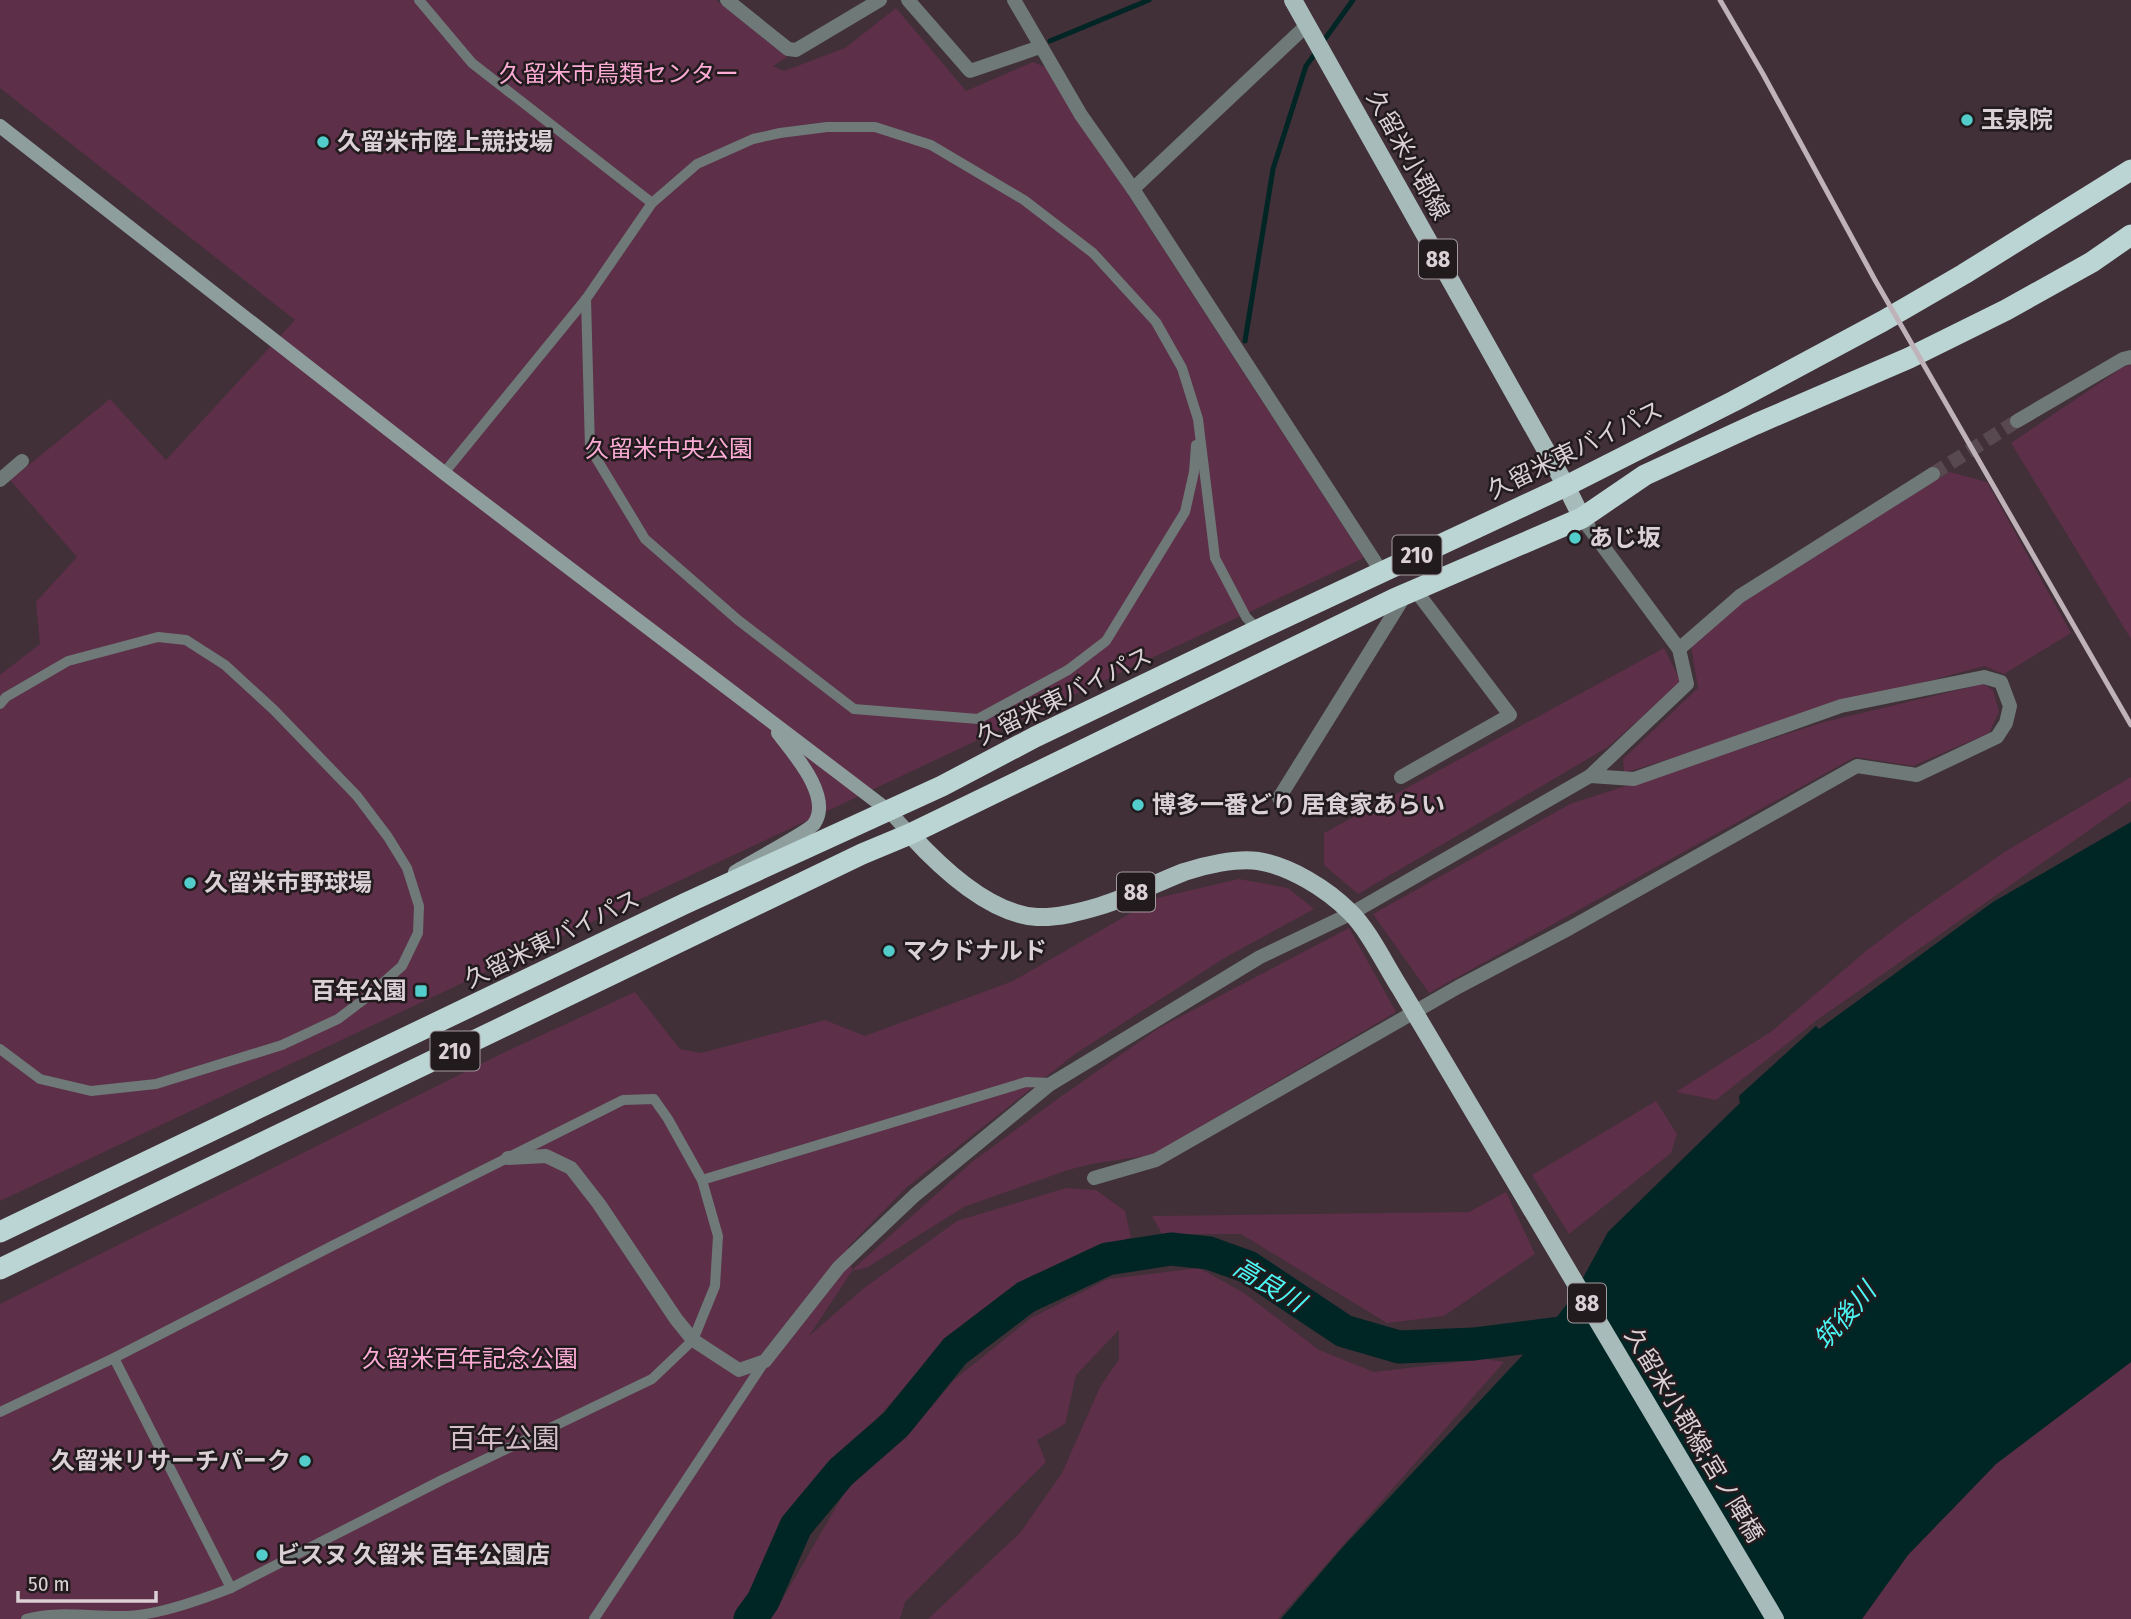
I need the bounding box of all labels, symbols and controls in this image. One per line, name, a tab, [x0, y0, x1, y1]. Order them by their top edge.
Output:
park label: 久留米市鳥類センター	[499, 60, 739, 88]
street label: 久留米小郡線	[1361, 85, 1455, 225]
place label: 玉泉院	[1981, 106, 2053, 134]
marker: 玉泉院	[1959, 112, 1975, 128]
place label: 久留米市陸上競技場	[337, 128, 553, 156]
marker: 久留米市陸上競技場	[315, 134, 331, 150]
road number: 88	[1419, 240, 1457, 278]
street label: 久留米東バイパス	[1483, 395, 1667, 505]
park label: 久留米中央公園	[585, 435, 753, 463]
place label: あじ坂	[1589, 524, 1661, 552]
marker: あじ坂	[1567, 530, 1583, 546]
road number: 210	[1392, 536, 1442, 575]
street label: 久留米東バイパス	[972, 641, 1156, 751]
place label: 博多一番どり 居食家あらい	[1152, 791, 1445, 819]
marker: 博多一番どり 居食家あらい	[1130, 797, 1146, 813]
place label: 久留米市野球場	[204, 869, 372, 897]
road number: 88	[1117, 872, 1155, 912]
marker: 久留米市野球場	[182, 875, 198, 891]
street label: 久留米東バイパス	[460, 884, 644, 994]
place label: マクドナルド	[903, 937, 1047, 965]
marker: マクドナルド	[881, 943, 897, 959]
place label: 百年公園	[311, 977, 407, 1005]
marker: 百年公園	[413, 983, 429, 999]
road number: 210	[430, 1032, 480, 1070]
water label: 高良川	[1228, 1252, 1313, 1320]
water label: 筑後川	[1808, 1274, 1884, 1356]
road number: 88	[1568, 1284, 1606, 1322]
street label: 久留米小郡線;宮ノ陣橋	[1619, 1323, 1769, 1547]
park label: 久留米百年記念公園	[362, 1345, 578, 1373]
district label: 百年公園	[448, 1422, 560, 1455]
place label: 久留米リサーチパーク	[51, 1447, 291, 1475]
marker: 久留米リサーチパーク	[297, 1453, 313, 1469]
place label: ビスヌ 久留米 百年公園店	[276, 1541, 550, 1569]
marker: ビスヌ 久留米 百年公園店	[254, 1547, 270, 1563]
scale bar	[18, 1560, 156, 1604]
text: 50 m	[28, 1571, 70, 1597]

